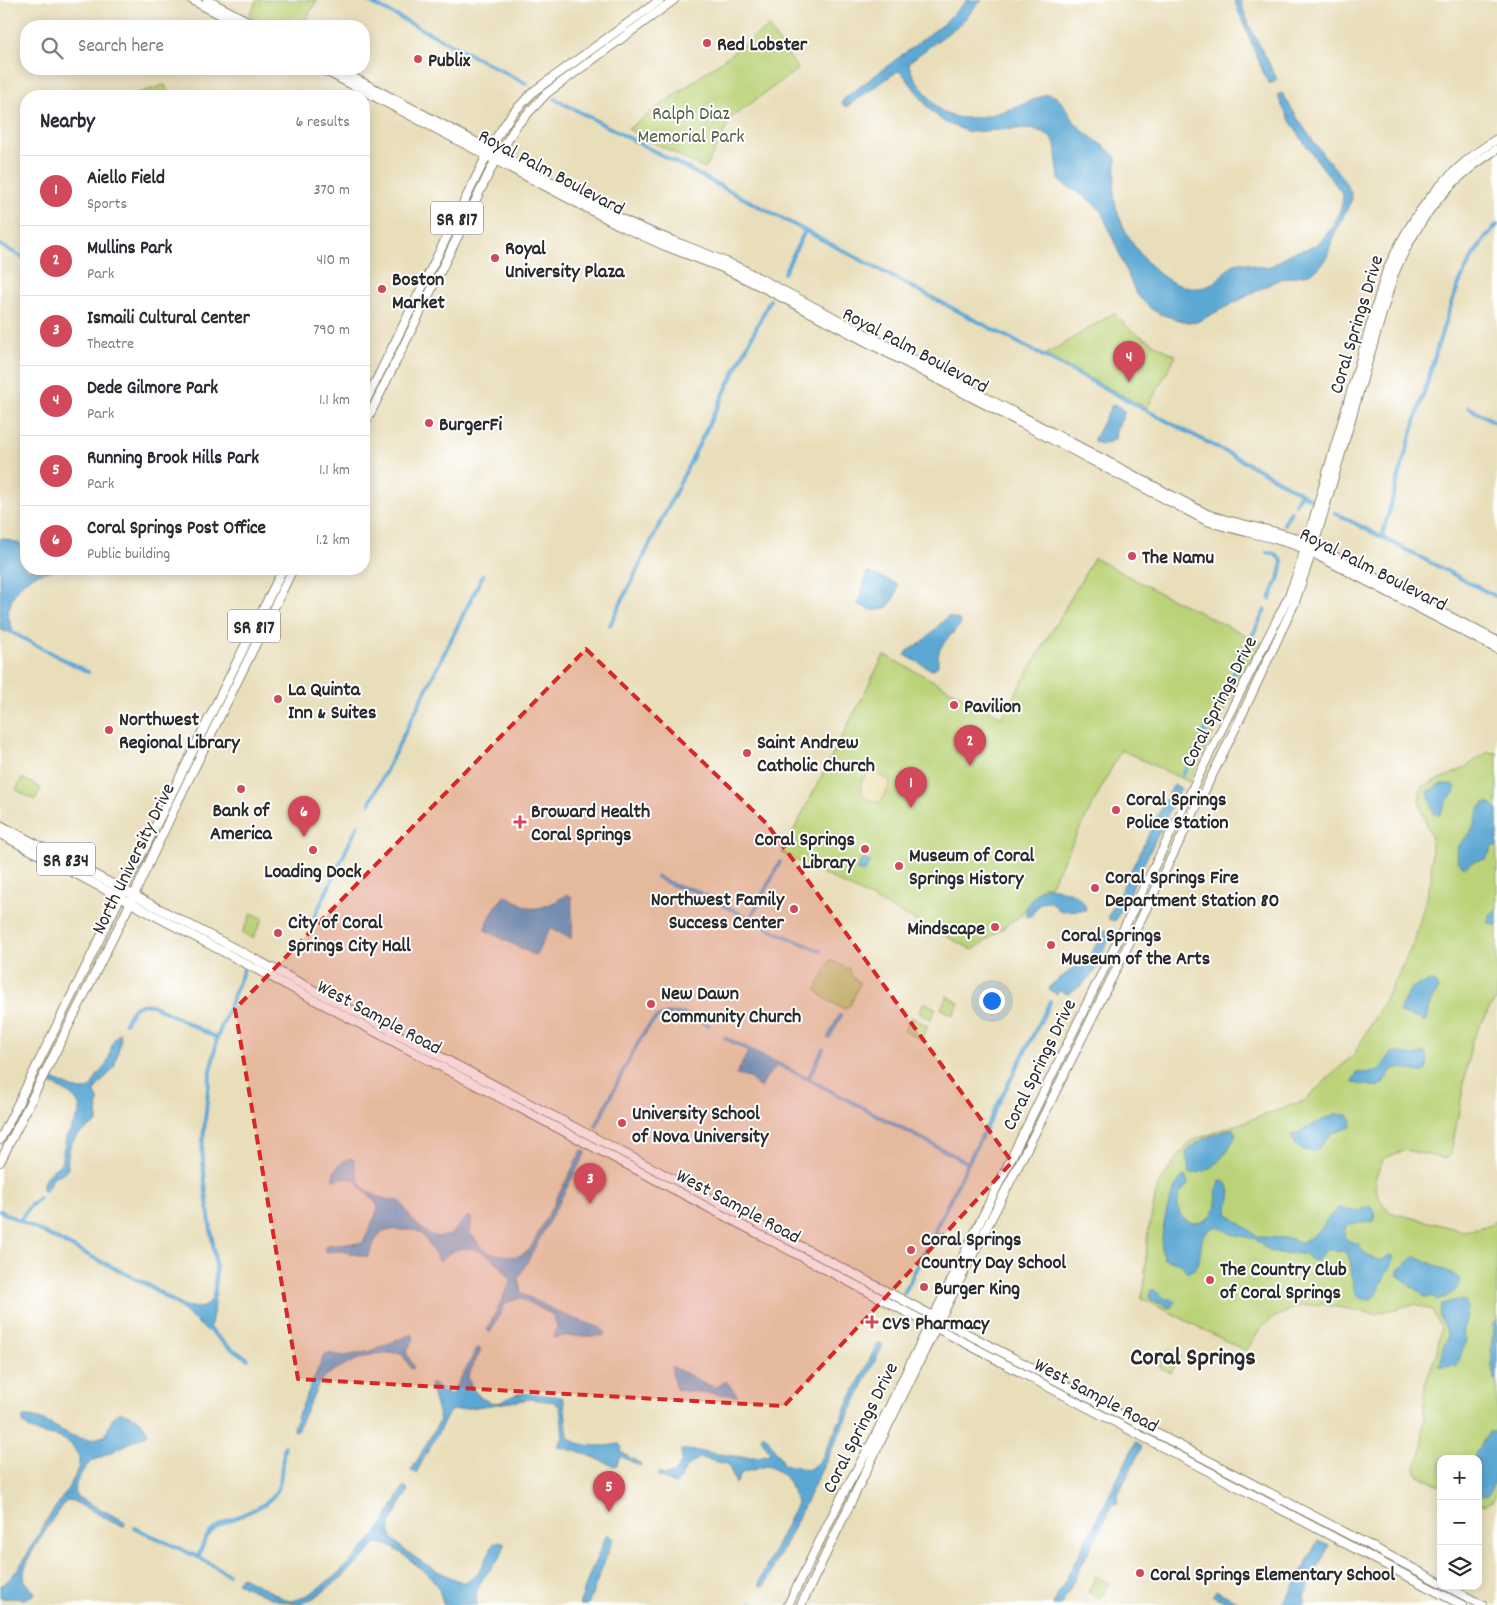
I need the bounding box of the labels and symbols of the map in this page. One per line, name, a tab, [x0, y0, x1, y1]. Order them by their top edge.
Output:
place label: Red Lobster	[717, 32, 808, 60]
marker: Red Lobster	[701, 37, 713, 49]
place label: Publix	[428, 48, 471, 76]
marker: Publix	[412, 53, 424, 65]
park label: Ralph Diaz Memorial Park	[637, 101, 745, 152]
street label: Royal Palm Boulevard	[472, 123, 629, 224]
road number: SR 817	[431, 202, 483, 234]
place label: Royal University Plaza	[505, 236, 625, 287]
marker: Royal University Plaza	[489, 252, 501, 264]
street label: Coral Springs Drive	[1323, 252, 1392, 398]
place label: Boston Market	[392, 267, 446, 318]
marker: Boston Market	[376, 283, 388, 295]
street label: Royal Palm Boulevard	[836, 301, 993, 402]
pin: 4	[1113, 341, 1145, 382]
place label: BurgerFi	[439, 412, 502, 440]
marker: BurgerFi	[423, 417, 435, 429]
street label: Royal Palm Boulevard	[1294, 521, 1451, 620]
place label: The Namu	[1142, 545, 1214, 573]
marker: The Namu	[1126, 550, 1138, 562]
road number: SR 817	[228, 610, 280, 642]
street label: Coral Springs Drive	[1176, 632, 1266, 773]
place label: La Quinta Inn & Suites	[288, 677, 376, 728]
marker: La Quinta Inn & Suites	[272, 693, 284, 705]
place label: Pavilion	[964, 694, 1021, 722]
marker: Pavilion	[948, 699, 960, 711]
place label: Northwest Regional Library	[119, 707, 241, 758]
marker: Northwest Regional Library	[103, 724, 115, 736]
pin: 2	[954, 725, 986, 766]
place label: Saint Andrew Catholic Church	[757, 730, 875, 781]
marker: Saint Andrew Catholic Church	[741, 747, 753, 759]
pin: 1	[895, 767, 927, 808]
street label: North University Drive	[86, 779, 184, 940]
marker: Bank of America	[235, 783, 247, 795]
place label: Coral Springs Police Station	[1126, 787, 1229, 838]
pin: 6	[288, 796, 320, 837]
place label: Bank of America	[210, 798, 273, 849]
place label: Broward Health Coral Springs	[531, 799, 650, 850]
marker: Coral Springs Police Station	[1110, 804, 1122, 816]
marker: Broward Health Coral Springs	[513, 815, 527, 829]
place label: Coral Springs Library	[755, 827, 856, 878]
road number: SR 834	[37, 842, 95, 876]
marker: Coral Springs Library	[859, 843, 871, 855]
place label: Museum of Coral Springs History	[909, 843, 1035, 894]
marker: Loading Dock	[307, 844, 319, 856]
place label: Loading Dock	[264, 859, 362, 887]
marker: Museum of Coral Springs History	[893, 860, 905, 872]
place label: Coral Springs Fire Department Station 80	[1105, 865, 1280, 916]
marker: Coral Springs Fire Department Station 80	[1089, 882, 1101, 894]
place label: Northwest Family Success Center	[651, 887, 785, 938]
marker: Northwest Family Success Center	[788, 903, 800, 915]
place label: City of Coral Springs City Hall	[288, 910, 411, 961]
place label: Mindscape	[907, 916, 985, 944]
marker: Mindscape	[989, 921, 1001, 933]
place label: Coral Springs Museum of the Arts	[1061, 923, 1210, 974]
marker: City of Coral Springs City Hall	[272, 927, 284, 939]
marker: Coral Springs Museum of the Arts	[1045, 939, 1057, 951]
street label: West Sample Road	[311, 974, 446, 1063]
place label: New Dawn Community Church	[661, 981, 801, 1032]
your location	[979, 988, 1005, 1014]
street label: Coral Springs Drive	[997, 994, 1085, 1136]
marker: New Dawn Community Church	[645, 998, 657, 1010]
place label: University School of Nova University	[632, 1101, 769, 1152]
marker: University School of Nova University	[616, 1117, 628, 1129]
pin: 3	[574, 1163, 606, 1204]
street label: West Sample Road	[670, 1163, 805, 1252]
place label: Coral Springs Country Day School	[921, 1227, 1066, 1278]
marker: Coral Springs Country Day School	[905, 1244, 917, 1256]
place label: The Country Club of Coral Springs	[1220, 1257, 1347, 1308]
marker: The Country Club of Coral Springs	[1204, 1274, 1216, 1286]
place label: Burger King	[934, 1276, 1020, 1304]
marker: Burger King	[918, 1281, 930, 1293]
place label: CVS Pharmacy	[882, 1311, 990, 1339]
marker: CVS Pharmacy	[866, 1316, 878, 1328]
district label: Coral Springs	[1130, 1341, 1256, 1377]
street label: West Sample Road	[1028, 1352, 1163, 1441]
street label: Coral Springs Drive	[817, 1358, 907, 1499]
pin: 5	[593, 1471, 625, 1512]
place label: Coral Springs Elementary School	[1150, 1562, 1395, 1590]
marker: Coral Springs Elementary School	[1134, 1567, 1146, 1579]

